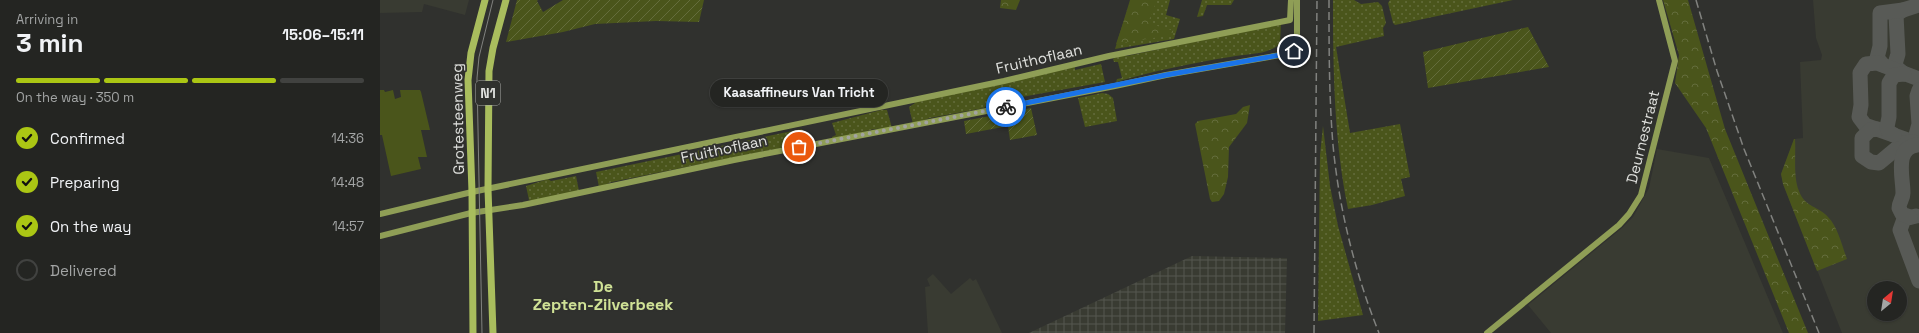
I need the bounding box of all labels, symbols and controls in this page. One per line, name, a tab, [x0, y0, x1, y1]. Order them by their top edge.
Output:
text: Arriving in	[16, 11, 78, 28]
text: 15:06–15:11	[282, 25, 364, 44]
text: 3 min	[16, 26, 84, 60]
pin	[1277, 34, 1311, 68]
street label: Fruithoflaan	[994, 39, 1084, 78]
icon: home	[1283, 40, 1305, 62]
street label: Grotesteenweg	[447, 63, 468, 175]
callout: Kaasaffineurs Van Tricht	[710, 79, 888, 107]
road number: N1	[476, 81, 500, 105]
text: Kaasaffineurs Van Tricht	[723, 84, 875, 101]
courier	[986, 87, 1026, 127]
street label: Deurnestraat	[1622, 88, 1663, 185]
text: On the way · 350 m	[16, 89, 134, 106]
icon: bike	[995, 96, 1017, 118]
icon: check	[16, 127, 38, 149]
text: Confirmed	[50, 129, 125, 148]
text: 14:36	[331, 130, 364, 147]
street label: Fruithoflaan	[679, 130, 769, 167]
pin	[782, 130, 816, 164]
icon: bag	[788, 136, 810, 158]
icon: check	[16, 171, 38, 193]
text: Preparing	[50, 173, 120, 192]
text: 14:48	[331, 174, 364, 191]
icon: check	[16, 215, 38, 237]
text: On the way	[50, 217, 131, 236]
text: 14:57	[332, 218, 364, 235]
text: Delivered	[50, 261, 117, 280]
district label: De Zepten-Zilverbeek	[533, 276, 673, 315]
north arrow	[1867, 281, 1907, 321]
map controls	[1867, 281, 1907, 321]

